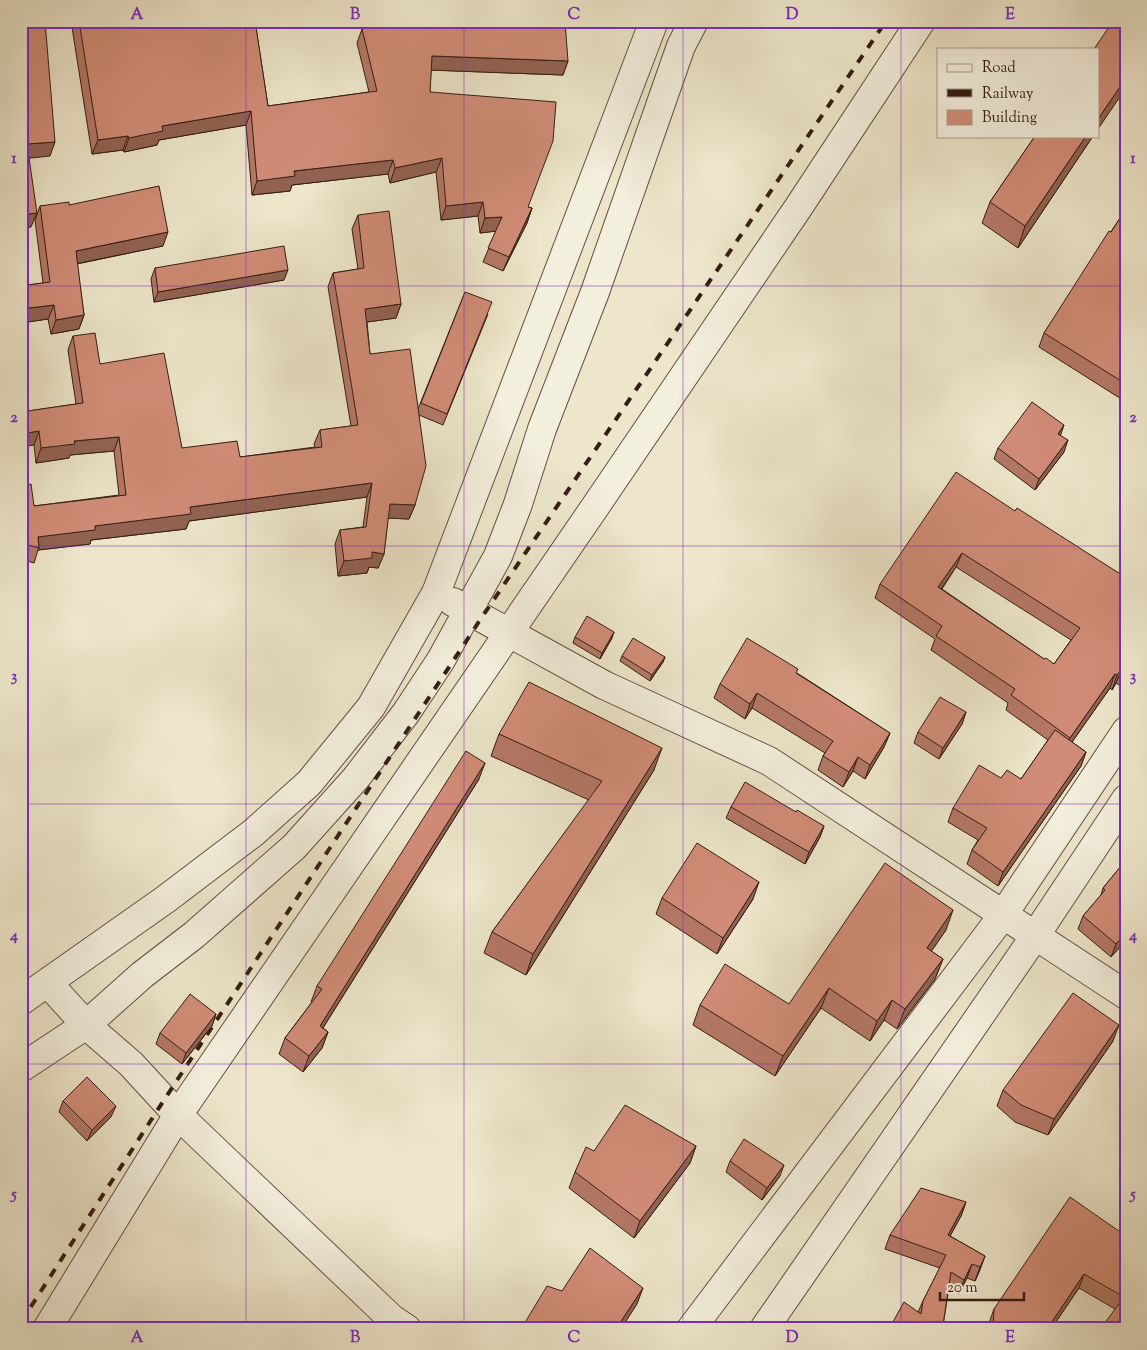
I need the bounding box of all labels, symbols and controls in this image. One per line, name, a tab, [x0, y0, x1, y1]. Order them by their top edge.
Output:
text: A	[131, 4, 144, 27]
text: B	[350, 4, 360, 27]
text: C	[568, 4, 581, 27]
text: D	[786, 4, 799, 27]
text: E	[1005, 4, 1015, 27]
legend	[937, 48, 1100, 138]
text: Road	[982, 58, 1016, 79]
text: Railway	[982, 84, 1034, 105]
text: Building	[982, 108, 1037, 129]
text: 1	[11, 148, 17, 171]
text: 1	[1130, 148, 1136, 171]
text: 2	[10, 407, 18, 430]
text: 2	[1129, 407, 1137, 430]
text: 3	[11, 666, 18, 689]
text: 3	[1130, 666, 1137, 689]
text: 4	[9, 925, 18, 948]
text: 4	[1128, 925, 1137, 948]
text: 5	[9, 1184, 17, 1207]
text: 5	[1128, 1184, 1136, 1207]
scale bar	[940, 1270, 1023, 1302]
text: 20 m	[947, 1278, 978, 1299]
text: A	[131, 1327, 144, 1350]
text: B	[350, 1327, 360, 1350]
text: C	[568, 1327, 581, 1350]
text: D	[786, 1327, 799, 1350]
text: E	[1005, 1327, 1015, 1350]

